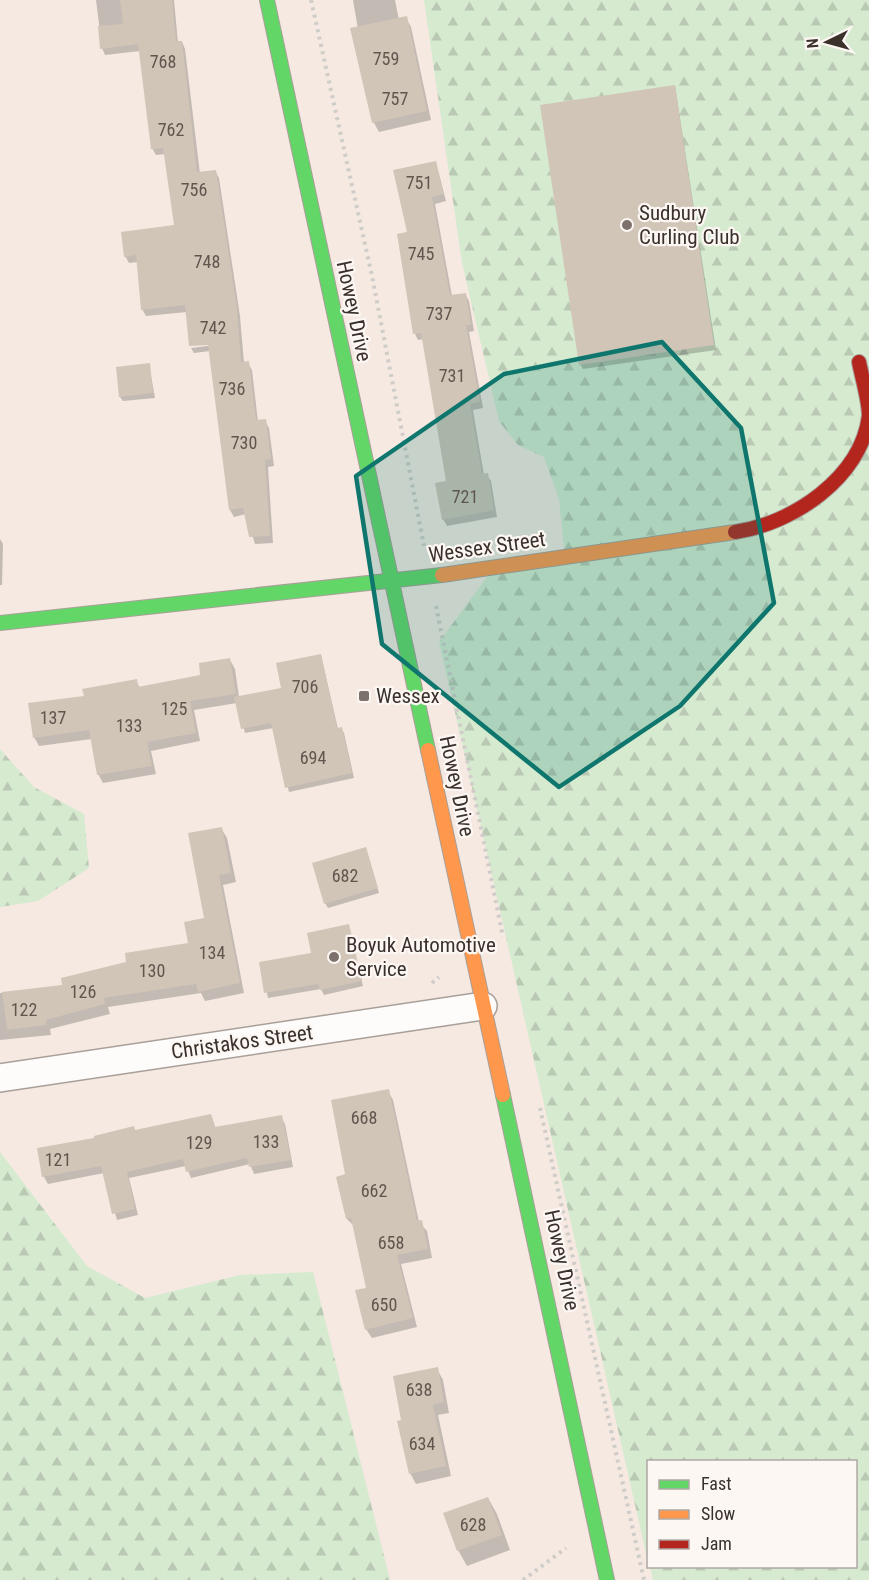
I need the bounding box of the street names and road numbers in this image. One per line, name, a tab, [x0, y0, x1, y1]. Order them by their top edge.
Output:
street label: Howey Drive	[332, 258, 376, 364]
street label: Wessex Street	[427, 527, 547, 567]
street label: Howey Drive	[435, 733, 479, 839]
street label: Christakos Street	[170, 1020, 314, 1064]
street label: Howey Drive	[540, 1207, 584, 1313]

